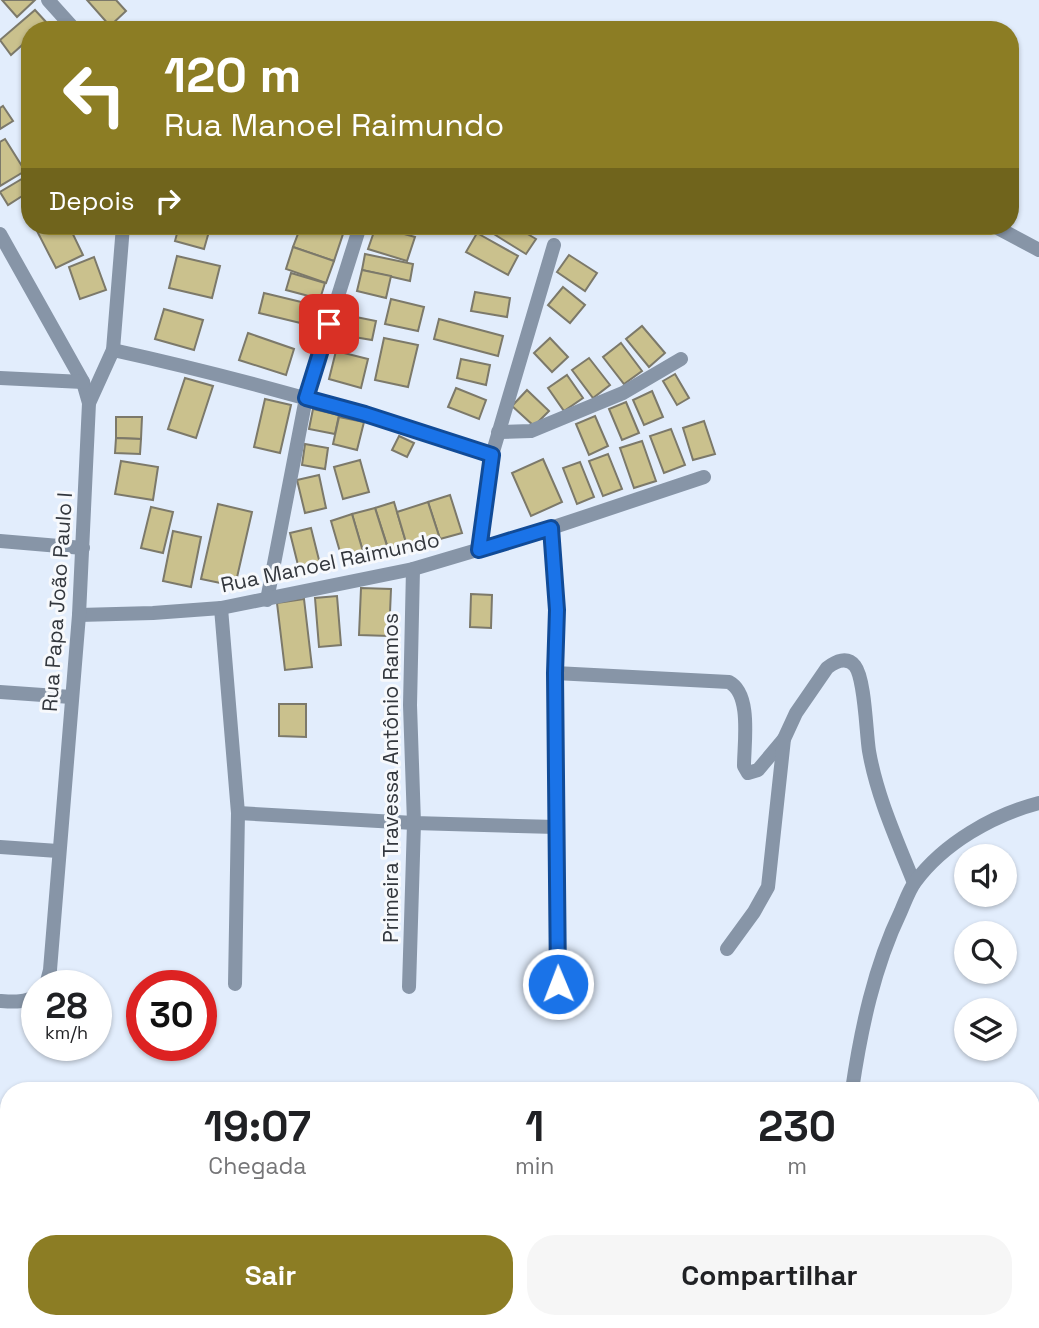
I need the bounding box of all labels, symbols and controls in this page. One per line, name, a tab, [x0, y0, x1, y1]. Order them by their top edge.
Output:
text: 120 m	[164, 44, 301, 106]
icon: left	[49, 49, 140, 140]
text: Rua Manoel Raimundo	[164, 105, 504, 145]
icon: right	[149, 182, 187, 220]
text: Depois	[49, 184, 135, 218]
pin	[299, 294, 359, 354]
icon: arrive	[310, 305, 348, 343]
street label: Rua Papa João Paulo I	[36, 491, 78, 713]
street label: Rua Manoel Raimundo	[218, 526, 442, 598]
street label: Primeira Travessa Antônio Ramos	[377, 613, 404, 943]
map controls	[954, 844, 1017, 1061]
button: sound	[954, 844, 1017, 907]
button: search	[954, 921, 1017, 984]
position arrow	[521, 947, 595, 1021]
speed limit sign: 30	[126, 970, 217, 1061]
text: 28	[46, 984, 87, 1028]
button: layers	[954, 998, 1017, 1061]
text: km/h	[45, 1021, 88, 1044]
text: 19:07	[204, 1100, 311, 1153]
text: 1	[525, 1100, 544, 1153]
text: 230	[758, 1100, 836, 1153]
text: Chegada	[208, 1151, 307, 1181]
text: min	[515, 1151, 554, 1181]
text: m	[787, 1151, 807, 1181]
button: Sair	[28, 1235, 513, 1315]
button: Compartilhar	[527, 1235, 1012, 1315]

